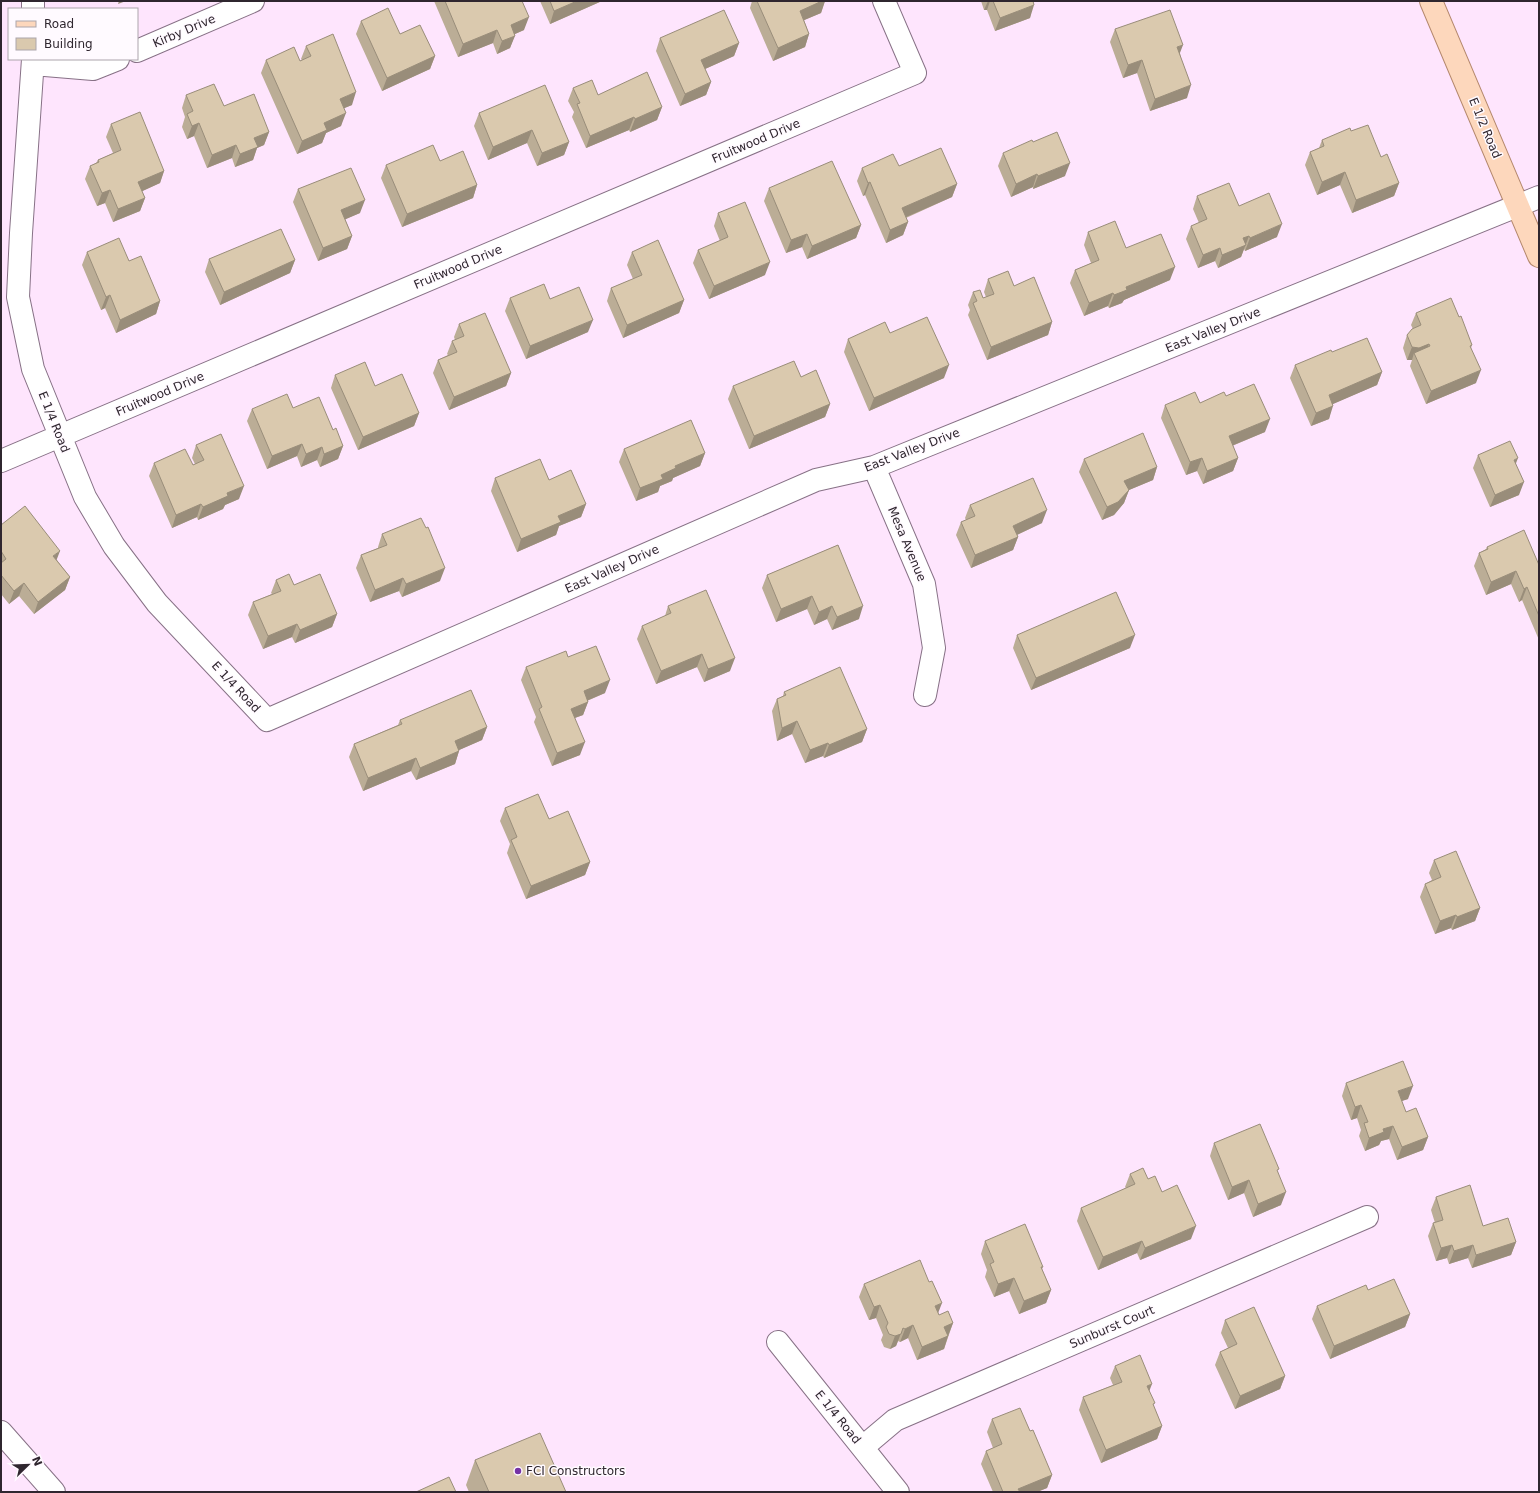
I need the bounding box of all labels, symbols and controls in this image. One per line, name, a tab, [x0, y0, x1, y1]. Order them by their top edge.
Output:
legend	[8, 8, 138, 60]
street label: Kirby Drive	[151, 12, 217, 50]
text: Road	[44, 17, 74, 31]
text: Building	[44, 37, 93, 51]
street label: E 1/2 Road	[1466, 96, 1504, 160]
street label: Fruitwood Drive	[710, 116, 802, 166]
street label: Fruitwood Drive	[412, 242, 504, 292]
street label: East Valley Drive	[1163, 305, 1263, 355]
street label: Fruitwood Drive	[114, 369, 206, 419]
street label: E 1/4 Road	[35, 389, 73, 455]
street label: East Valley Drive	[862, 425, 962, 475]
street label: Mesa Avenue	[885, 505, 929, 583]
street label: East Valley Drive	[563, 542, 661, 596]
street label: E 1/4 Road	[209, 659, 263, 715]
street label: Sunburst Court	[1068, 1303, 1157, 1351]
street label: E 1/4 Road	[812, 1387, 864, 1447]
north arrow	[8, 1445, 48, 1485]
text: N	[29, 1455, 45, 1468]
place label: FCI Constructors	[526, 1464, 625, 1478]
marker: FCI Constructors	[513, 1466, 523, 1476]

